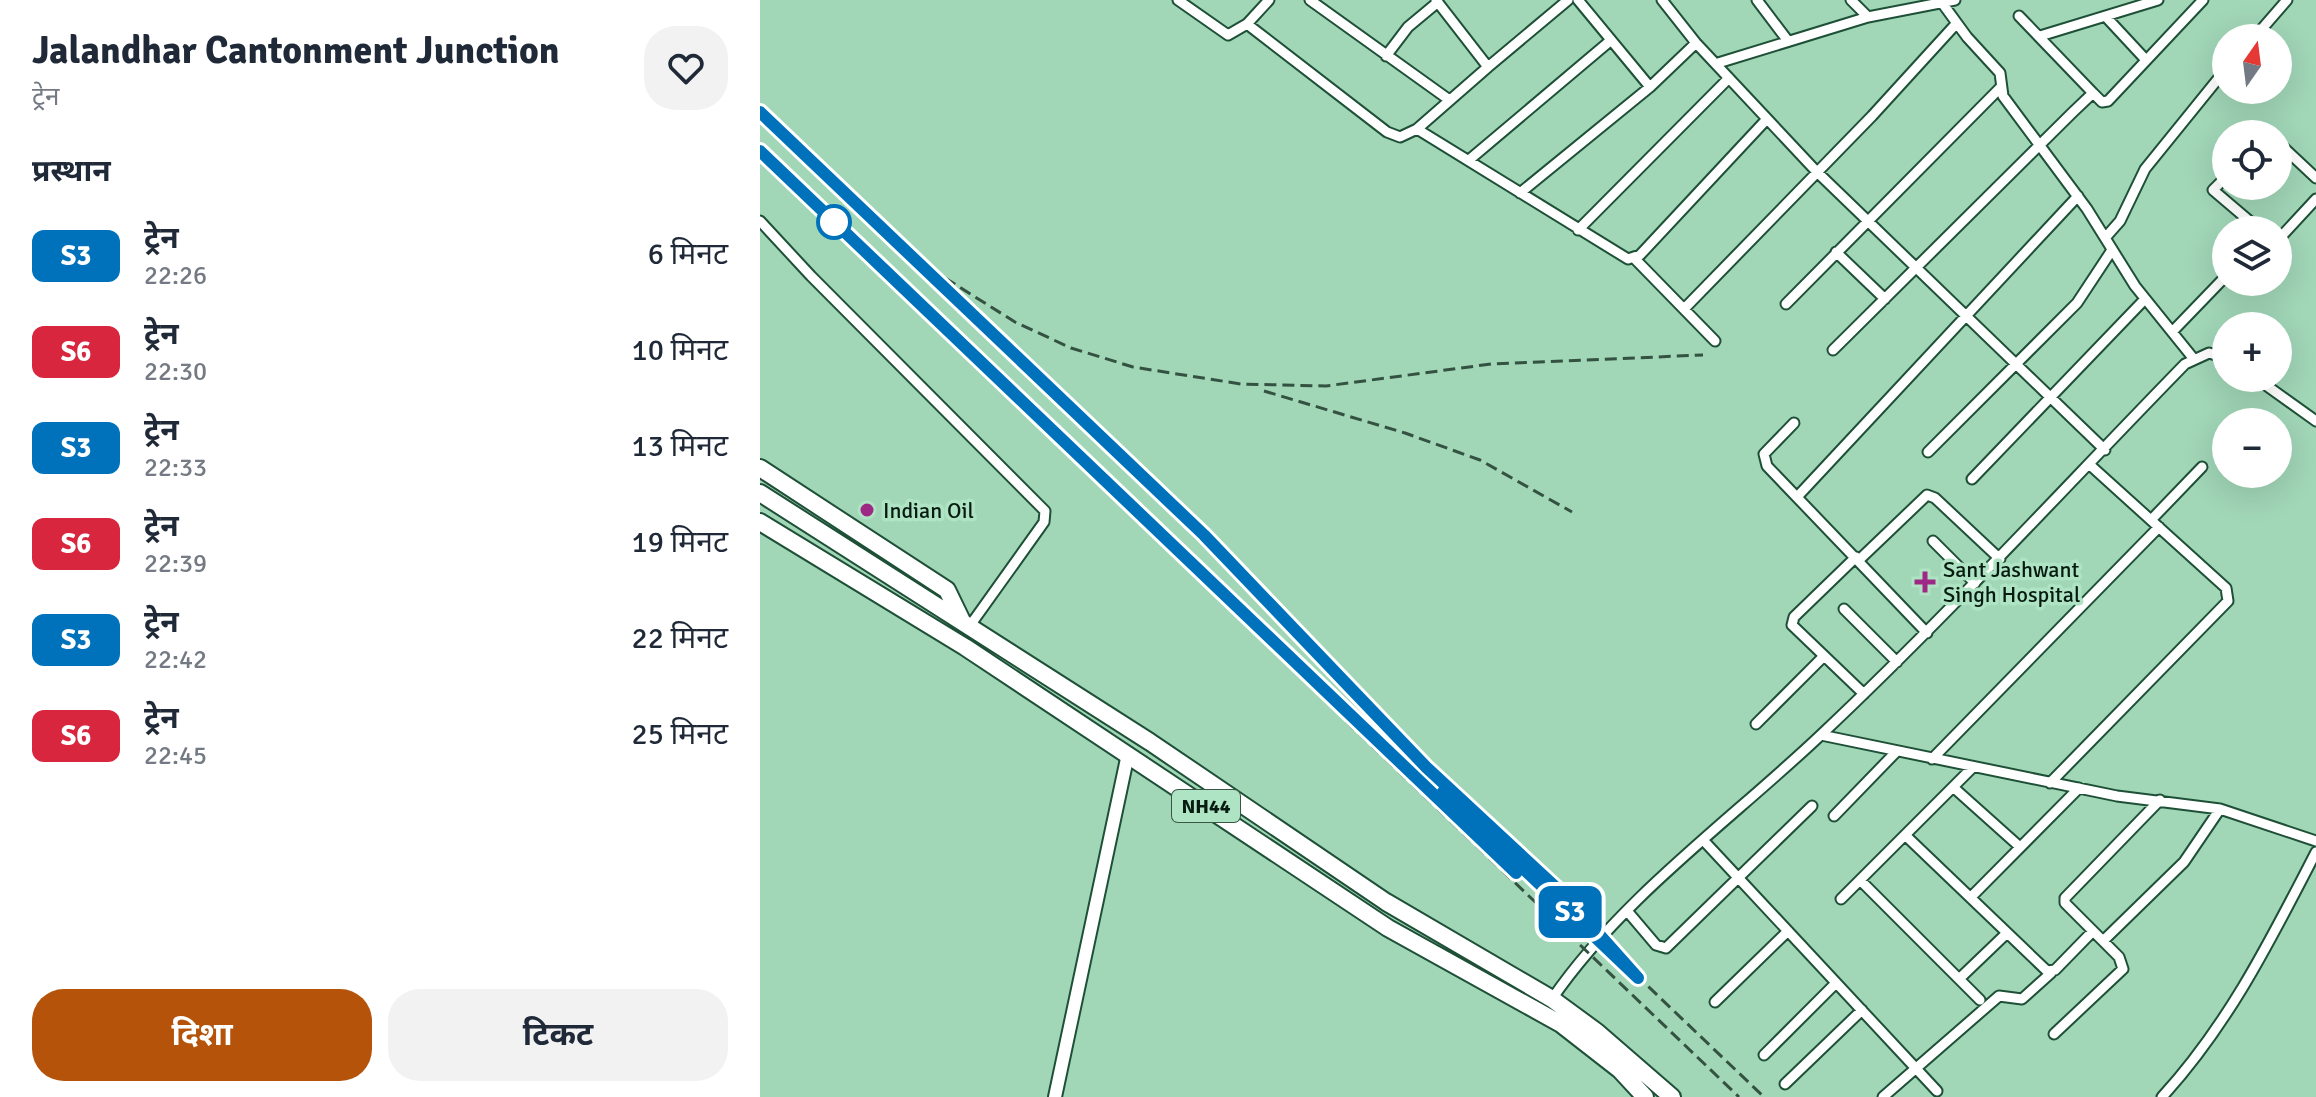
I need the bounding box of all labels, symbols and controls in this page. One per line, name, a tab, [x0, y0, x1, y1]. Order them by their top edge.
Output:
north arrow	[2212, 24, 2292, 104]
map controls	[2212, 24, 2292, 488]
button: heart	[644, 26, 728, 110]
text: Jalandhar Cantonment Junction	[32, 27, 560, 74]
text: ट्रेन	[32, 81, 60, 113]
button: locate	[2212, 120, 2292, 200]
text: प्रस्थान	[32, 153, 111, 190]
unlabelled marker	[817, 205, 851, 239]
button: layers	[2212, 216, 2292, 296]
text: ट्रेन	[144, 220, 179, 257]
text: 6 मिनट	[648, 236, 728, 273]
text: S3	[61, 239, 91, 273]
text: 22:26	[144, 260, 207, 292]
button: +	[2212, 312, 2292, 392]
text: ट्रेन	[144, 316, 179, 353]
text: 10 मिनट	[632, 332, 728, 369]
text: S6	[61, 335, 91, 369]
text: 22:30	[144, 356, 207, 388]
button: −	[2212, 408, 2292, 488]
text: ट्रेन	[144, 412, 179, 449]
text: 13 मिनट	[632, 428, 728, 465]
text: S3	[61, 431, 91, 465]
text: 22:33	[144, 452, 207, 484]
place label: Indian Oil	[883, 497, 974, 524]
marker: Indian Oil	[858, 501, 876, 519]
text: ट्रेन	[144, 508, 179, 545]
text: 19 मिनट	[632, 524, 728, 561]
text: S6	[61, 527, 91, 561]
text: 22:39	[144, 548, 207, 580]
place label: Sant Jashwant Singh Hospital	[1943, 556, 2080, 608]
marker: Sant Jashwant Singh Hospital	[1914, 571, 1936, 593]
text: ट्रेन	[144, 604, 179, 641]
text: 22 मिनट	[632, 620, 728, 657]
text: S3	[61, 623, 91, 657]
text: 22:42	[144, 644, 207, 676]
text: ट्रेन	[144, 700, 179, 737]
text: 25 मिनट	[632, 716, 728, 753]
text: S6	[61, 719, 91, 753]
text: 22:45	[144, 740, 207, 772]
road number: NH44	[1172, 790, 1240, 822]
line badge: S3	[1534, 886, 1606, 938]
text: S3	[1555, 895, 1585, 929]
button: दिशा	[32, 989, 372, 1081]
button: टिकट	[388, 989, 728, 1081]

